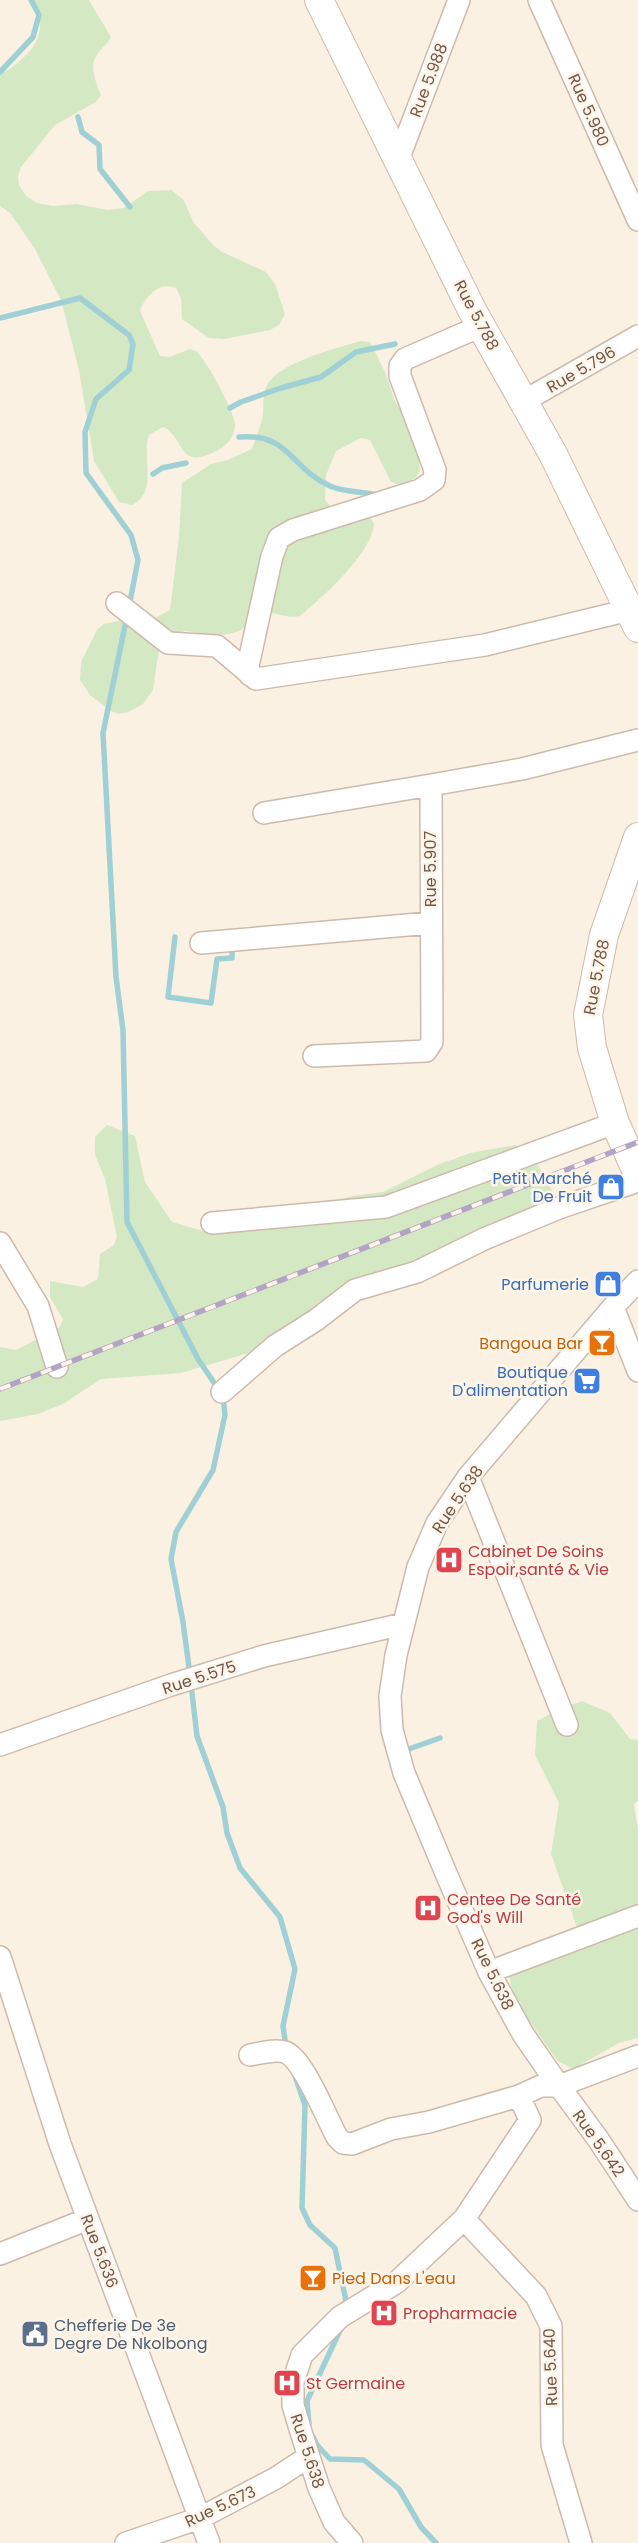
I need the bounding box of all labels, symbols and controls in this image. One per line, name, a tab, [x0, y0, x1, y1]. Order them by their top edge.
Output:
street label: Rue 5.988	[404, 40, 453, 121]
street label: Rue 5.980	[562, 70, 615, 150]
street label: Rue 5.788	[448, 276, 505, 354]
street label: Rue 5.796	[542, 340, 620, 399]
street label: Rue 5.907	[419, 831, 442, 907]
street label: Rue 5.788	[578, 937, 615, 1017]
place label: Petit Marché De Fruit	[493, 1167, 592, 1208]
shop icon: Petit Marché De Fruit	[596, 1172, 626, 1202]
shop icon: Parfumerie	[593, 1269, 623, 1299]
place label: Parfumerie	[501, 1273, 589, 1296]
bar icon: Bangoua Bar	[587, 1328, 617, 1358]
place label: Bangoua Bar	[479, 1332, 583, 1355]
place label: Boutique D'alimentation	[452, 1361, 568, 1402]
supermarket icon: Boutique D'alimentation	[572, 1366, 602, 1396]
street label: Rue 5.638	[426, 1461, 489, 1538]
place label: Cabinet De Soins Espoir,santé & Vie	[468, 1540, 609, 1581]
hospital icon: Cabinet De Soins Espoir,santé & Vie	[434, 1545, 464, 1575]
street label: Rue 5.575	[159, 1655, 239, 1700]
place label: Centee De Santé God's Will	[447, 1888, 581, 1929]
hospital icon: Centee De Santé God's Will	[413, 1893, 443, 1923]
street label: Rue 5.638	[465, 1934, 520, 2014]
street label: Rue 5.642	[567, 2105, 630, 2181]
street label: Rue 5.636	[75, 2211, 124, 2291]
bar icon: Pied Dans L'eau	[298, 2263, 328, 2293]
place label: Pied Dans L'eau	[332, 2267, 456, 2290]
hospital icon: Propharmacie	[369, 2298, 399, 2328]
place label: Propharmacie	[403, 2302, 517, 2325]
place label: Chefferie De 3e Degre De Nkolbong	[54, 2314, 208, 2355]
public building icon: Chefferie De 3e Degre De Nkolbong	[20, 2319, 50, 2349]
street label: Rue 5.640	[538, 2328, 563, 2406]
hospital icon: St Germaine	[272, 2368, 302, 2398]
place label: St Germaine	[306, 2372, 405, 2395]
street label: Rue 5.638	[285, 2411, 330, 2491]
street label: Rue 5.673	[181, 2480, 259, 2533]

